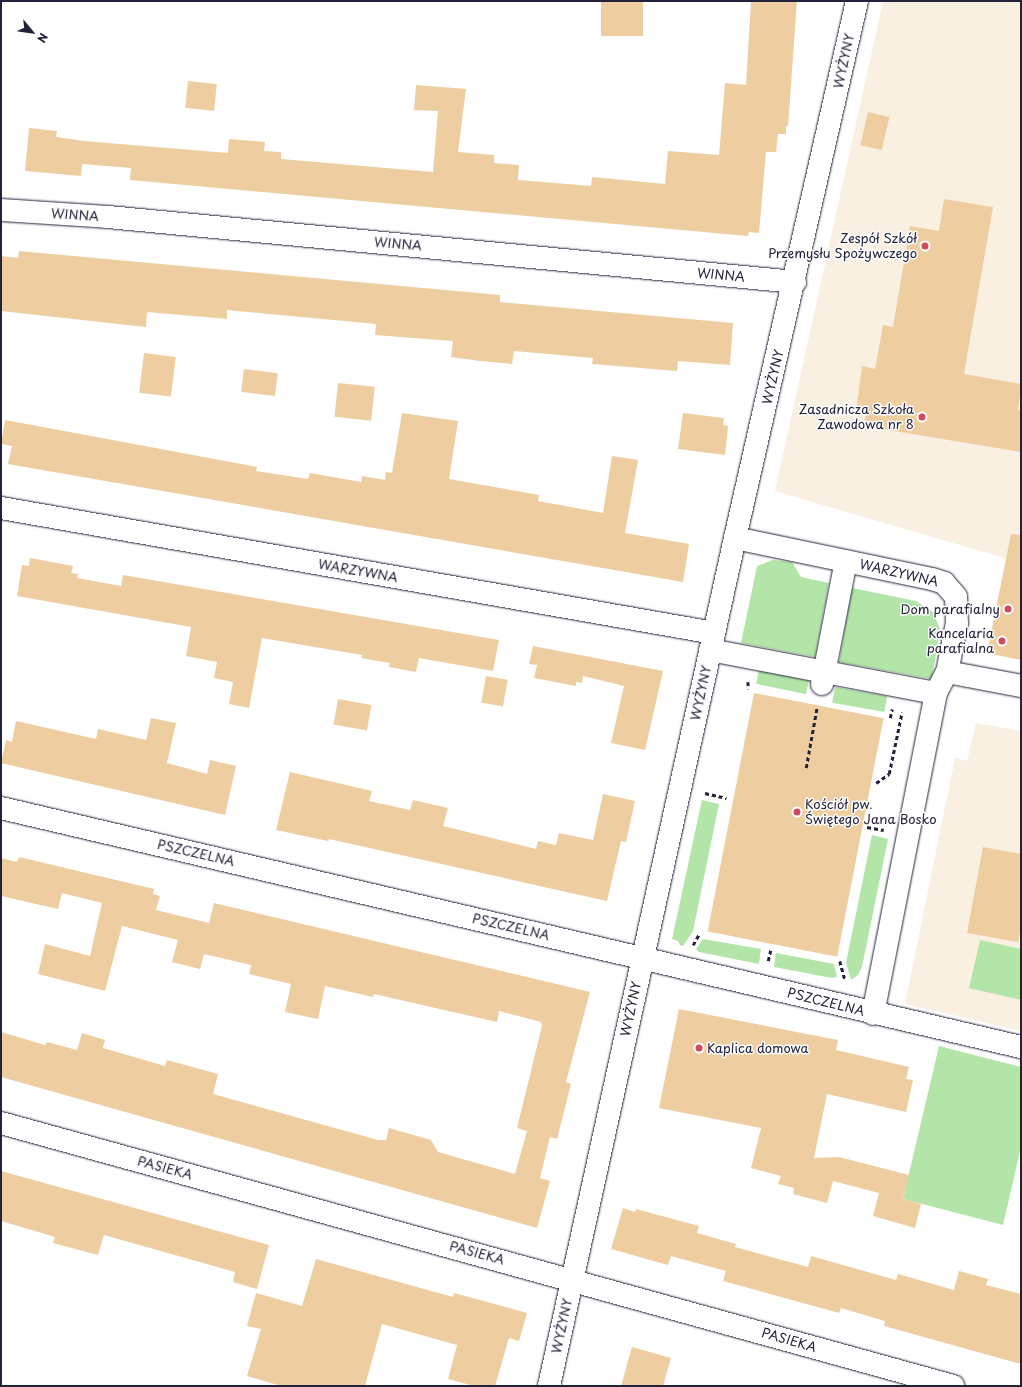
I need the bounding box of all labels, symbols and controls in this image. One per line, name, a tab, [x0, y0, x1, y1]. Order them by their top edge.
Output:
north arrow	[12, 12, 52, 52]
text: N	[33, 30, 52, 46]
street label: WYŻYNY	[831, 32, 857, 90]
street label: WINNA	[50, 206, 100, 224]
place label: Zespół Szkół Przemysłu Spożywczego	[769, 231, 917, 262]
street label: WINNA	[373, 234, 423, 254]
marker: Zespół Szkół Przemysłu Spożywczego	[920, 241, 930, 251]
street label: WINNA	[696, 265, 746, 285]
street label: WYŻYNY	[759, 348, 787, 406]
place label: Zasadnicza Szkoła Zawodowa nr 8	[798, 402, 914, 433]
marker: Zasadnicza Szkoła Zawodowa nr 8	[917, 412, 927, 422]
street label: WARZYWNA	[317, 556, 399, 586]
street label: WARZYWNA	[858, 556, 940, 590]
place label: Dom parafialny	[900, 601, 1000, 617]
marker: Dom parafialny	[1003, 604, 1013, 614]
place label: Kancelaria parafialna	[927, 626, 994, 657]
marker: Kancelaria parafialna	[997, 636, 1007, 646]
street label: WYŻYNY	[688, 664, 714, 722]
place label: Kościół pw. Świętego Jana Bosko	[805, 797, 937, 828]
marker: Kościół pw. Świętego Jana Bosko	[792, 807, 802, 817]
street label: PSZCZELNA	[156, 837, 236, 869]
street label: PSZCZELNA	[471, 911, 551, 943]
street label: WYŻYNY	[618, 980, 644, 1038]
street label: PSZCZELNA	[786, 985, 866, 1019]
place label: Kaplica domowa	[707, 1040, 808, 1056]
marker: Kaplica domowa	[694, 1043, 704, 1053]
street label: PASIEKA	[136, 1153, 194, 1183]
street label: PASIEKA	[448, 1238, 506, 1268]
street label: WYŻYNY	[549, 1297, 575, 1355]
street label: PASIEKA	[760, 1325, 818, 1355]

